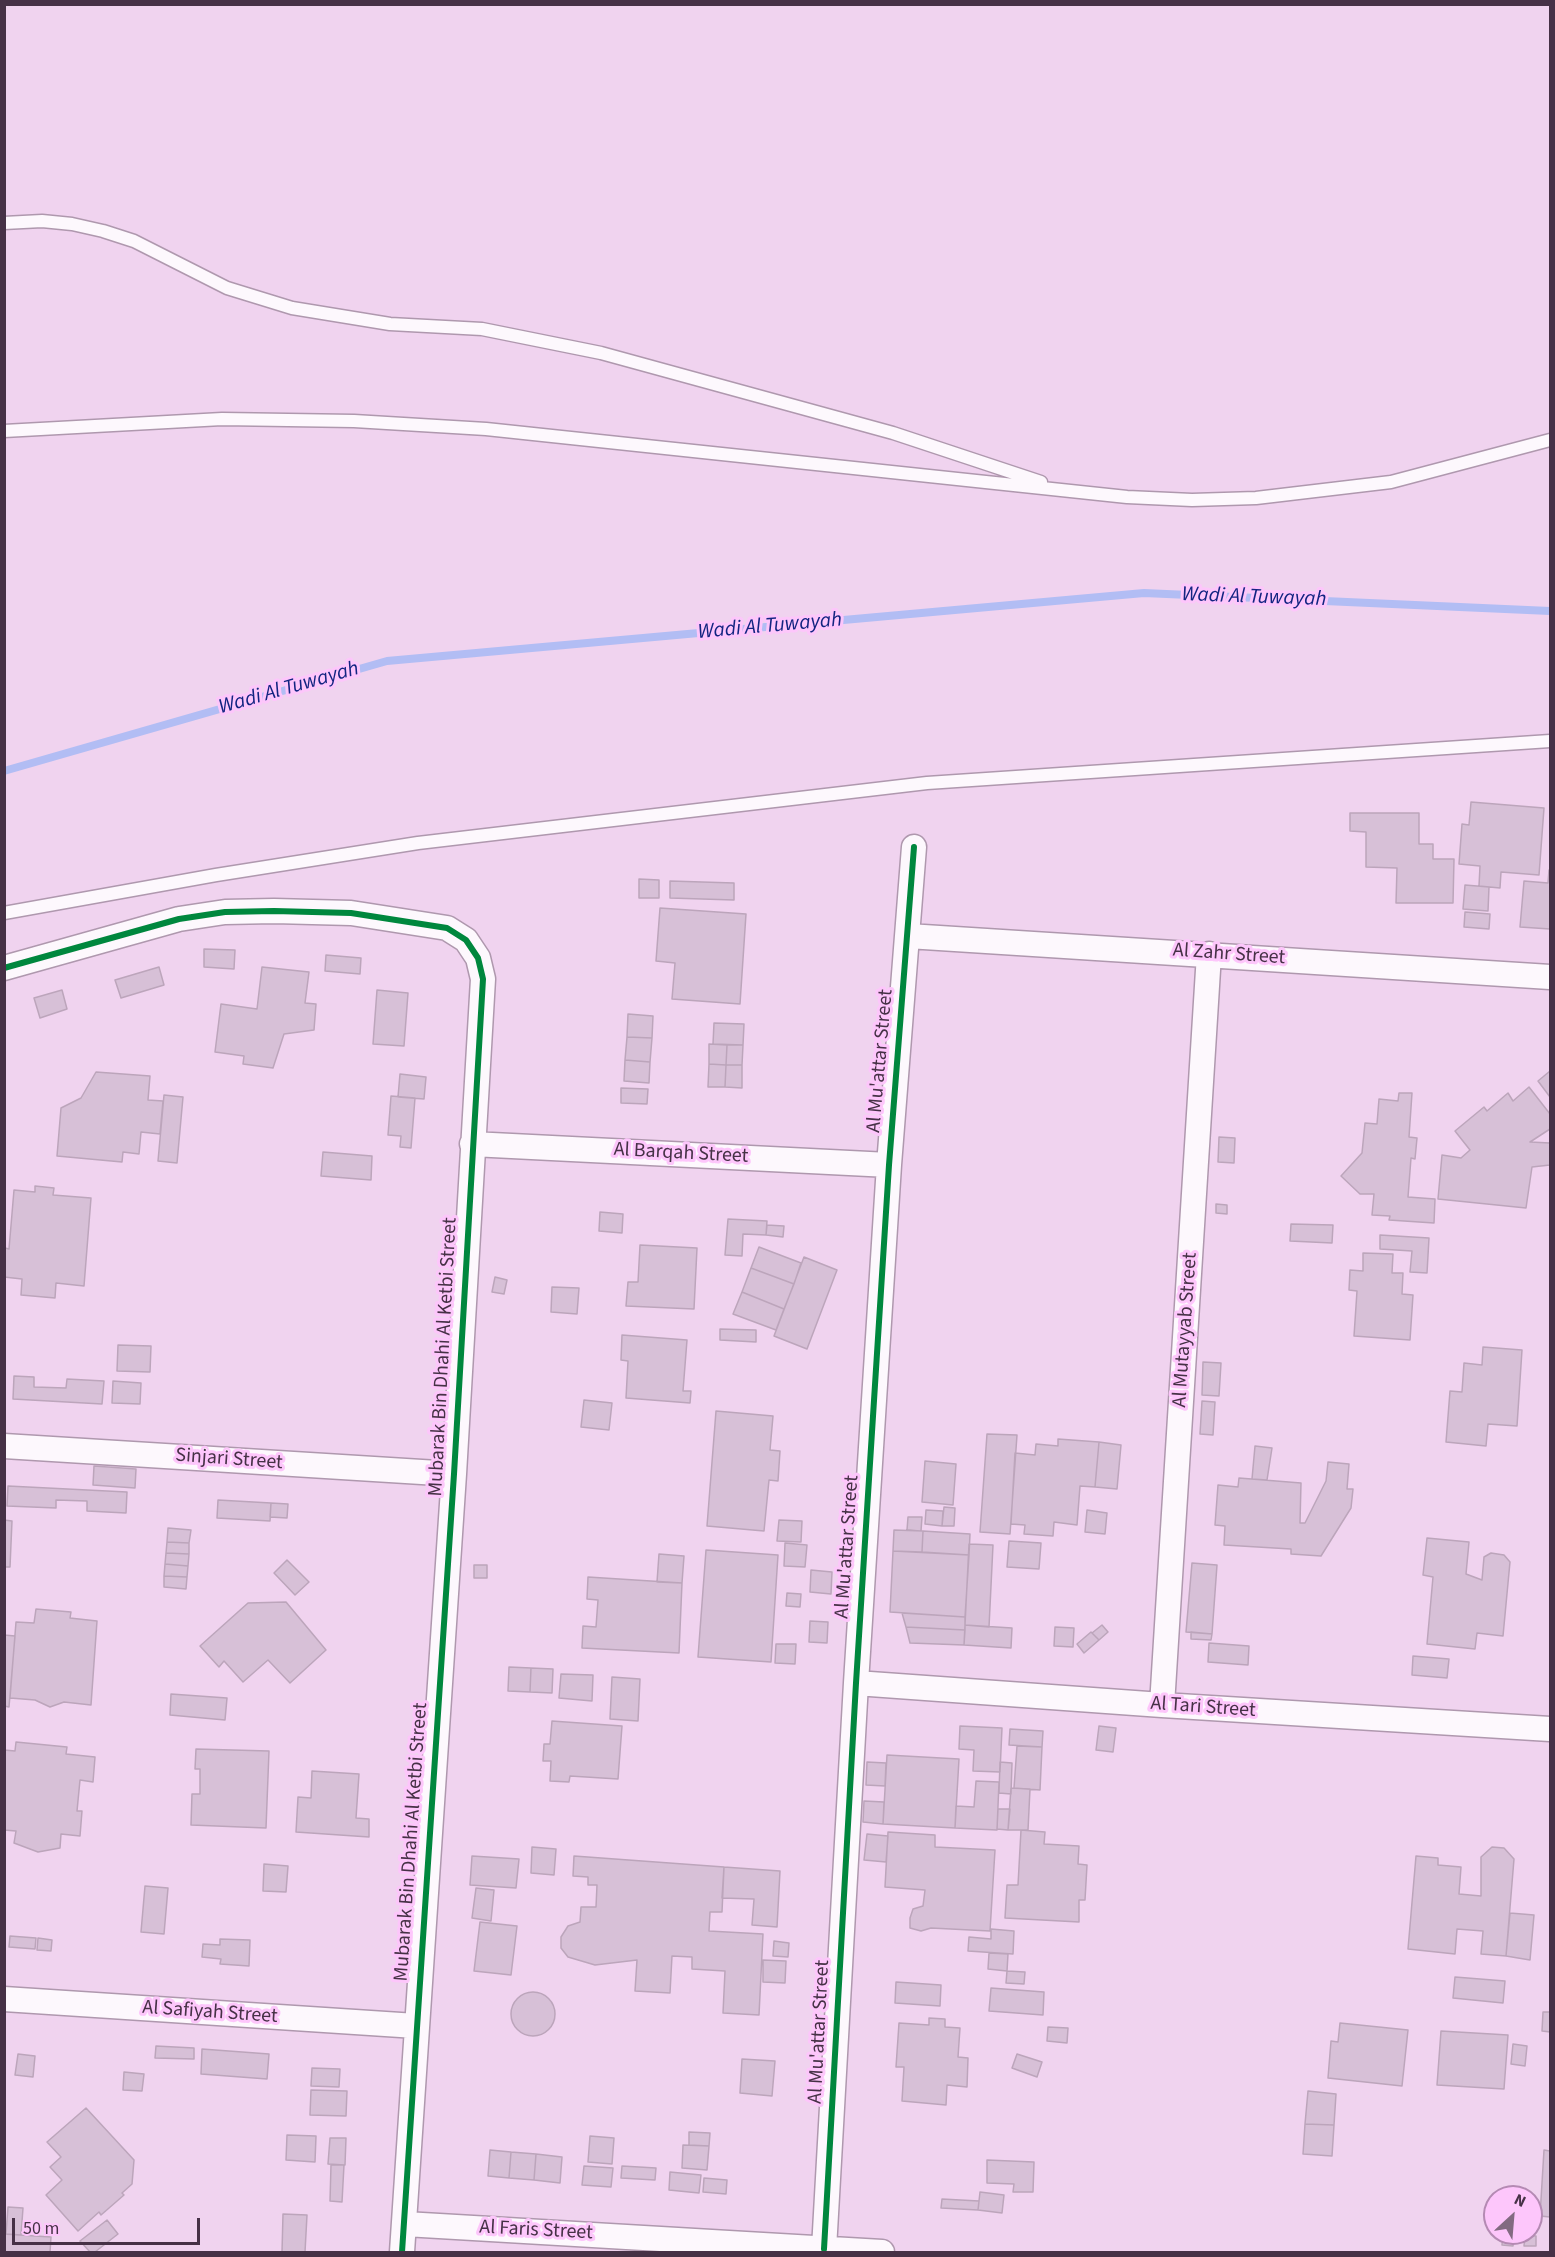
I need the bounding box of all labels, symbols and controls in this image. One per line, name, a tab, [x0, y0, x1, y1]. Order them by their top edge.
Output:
water label: Wadi Al Tuwayah	[1181, 583, 1327, 613]
water label: Wadi Al Tuwayah	[697, 608, 843, 646]
water label: Wadi Al Tuwayah	[216, 657, 362, 721]
street label: Al Zahr Street	[1172, 939, 1286, 971]
street label: Al Mu'attar Street	[863, 988, 899, 1134]
street label: Al Barqah Street	[613, 1138, 749, 1170]
street label: Mubarak Bin Dhahi Al Ketbi Street	[425, 1217, 463, 1497]
street label: Al Mutayyab Street	[1169, 1252, 1203, 1408]
street label: Sinjari Street	[175, 1444, 283, 1476]
street label: Al Mu'attar Street	[831, 1474, 865, 1620]
street label: Al Tari Street	[1150, 1692, 1256, 1724]
street label: Mubarak Bin Dhahi Al Ketbi Street	[390, 1702, 434, 1982]
street label: Al Mu'attar Street	[804, 1959, 836, 2105]
street label: Al Safiyah Street	[142, 1996, 278, 2030]
north arrow	[1483, 2185, 1543, 2245]
text: N	[1510, 2188, 1530, 2213]
scale bar	[15, 2206, 202, 2244]
text: 50 m	[23, 2216, 59, 2241]
street label: Al Faris Street	[479, 2216, 593, 2246]

